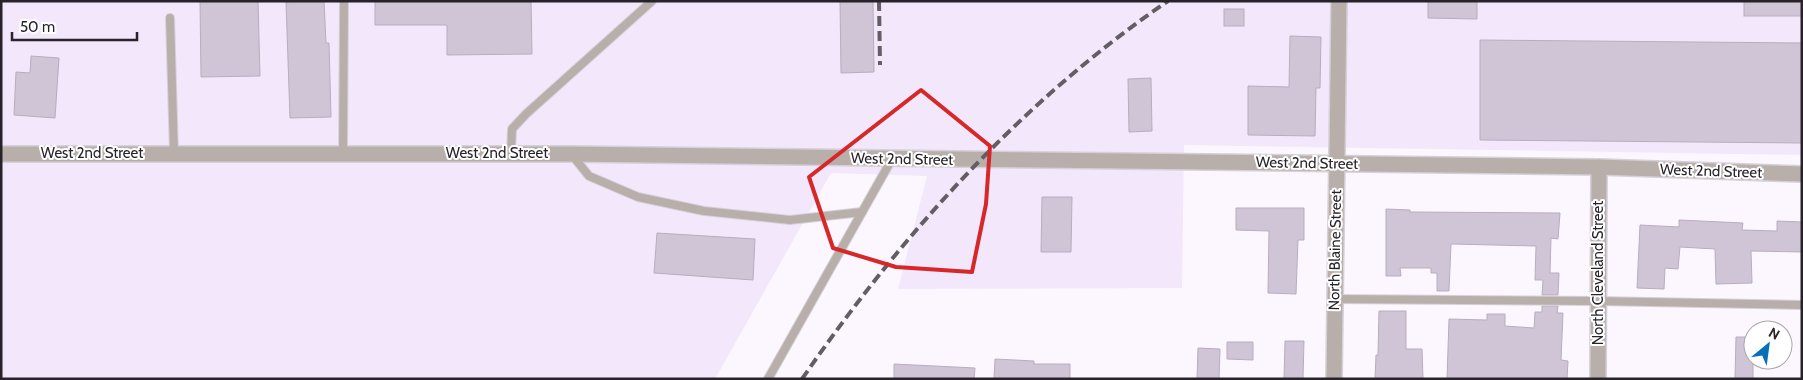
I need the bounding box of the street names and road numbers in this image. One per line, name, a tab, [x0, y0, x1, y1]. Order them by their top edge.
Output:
street label: West 2nd Street	[41, 144, 143, 162]
street label: West 2nd Street	[446, 144, 548, 162]
street label: West 2nd Street	[851, 149, 953, 169]
street label: West 2nd Street	[1256, 153, 1358, 173]
street label: West 2nd Street	[1660, 160, 1762, 182]
street label: North Blaine Street	[1325, 190, 1345, 310]
street label: North Cleveland Street	[1589, 201, 1607, 345]

